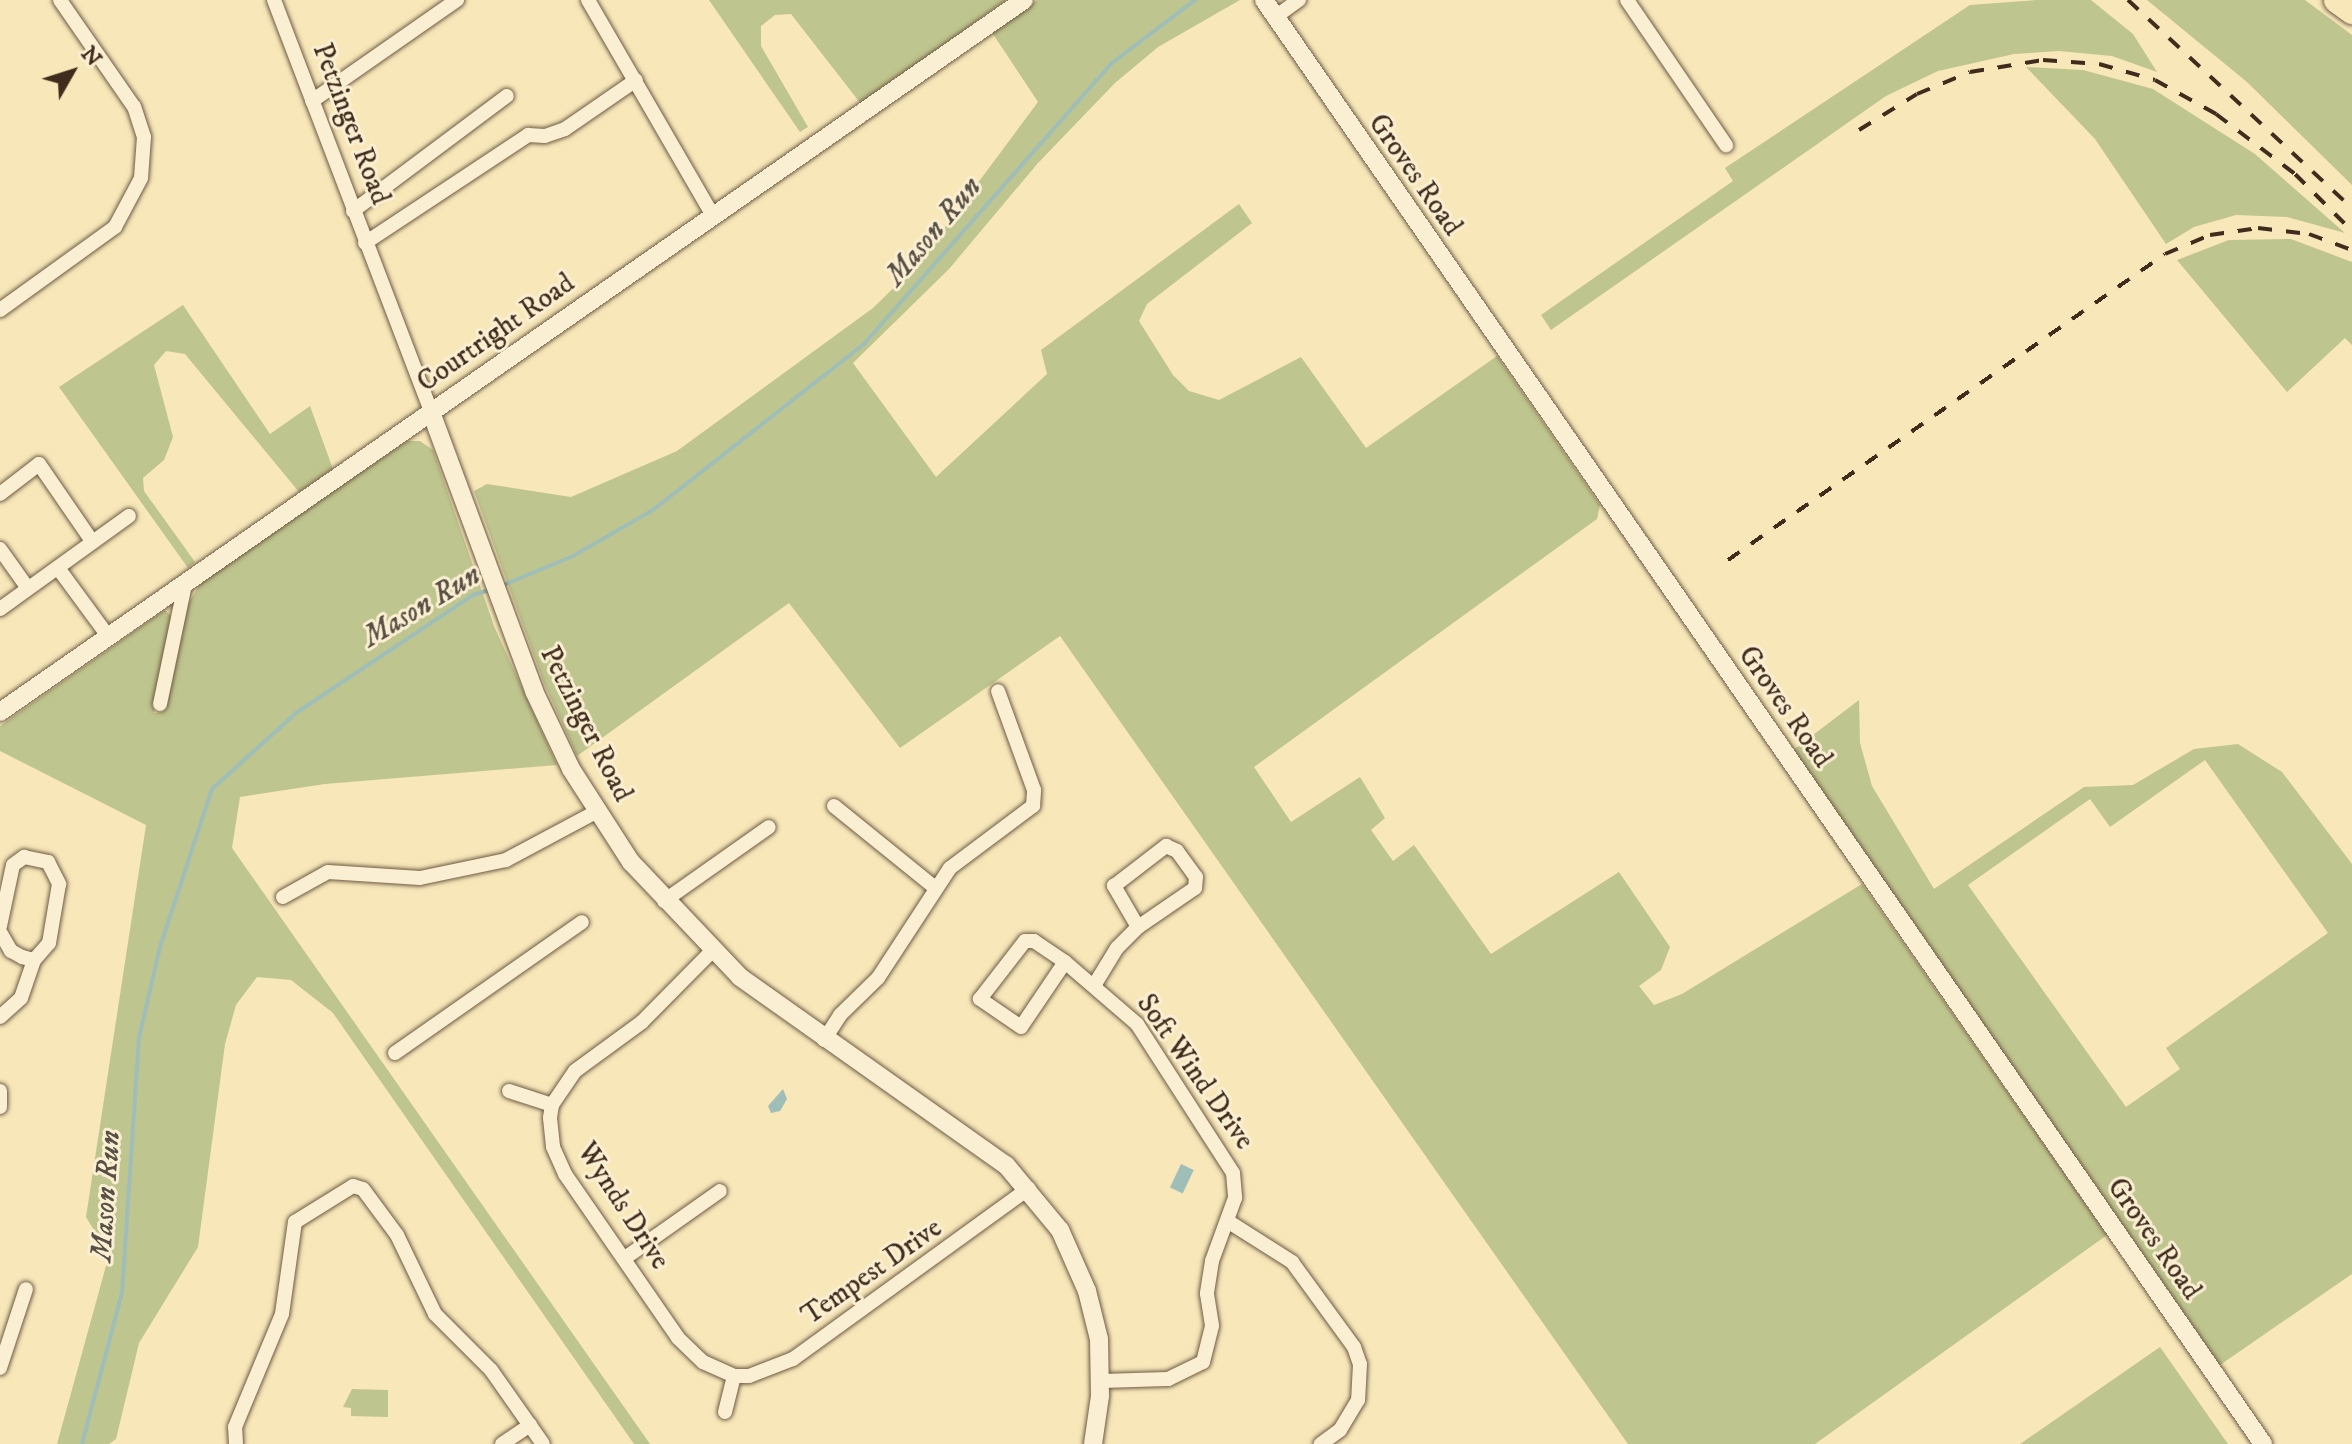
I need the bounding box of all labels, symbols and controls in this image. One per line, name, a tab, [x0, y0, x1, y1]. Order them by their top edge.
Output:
north arrow	[32, 32, 112, 112]
street label: Petzinger Road	[305, 39, 397, 209]
text: N	[75, 41, 107, 72]
street label: Groves Road	[1361, 108, 1469, 242]
water label: Mason Run	[878, 170, 990, 294]
street label: Courtright Road	[411, 267, 581, 399]
water label: Mason Run	[356, 558, 488, 656]
street label: Groves Road	[1731, 640, 1839, 774]
street label: Petzinger Road	[532, 641, 640, 807]
street label: Soft Wind Drive	[1129, 988, 1261, 1156]
water label: Mason Run	[84, 1129, 130, 1263]
street label: Wynds Drive	[570, 1136, 676, 1276]
street label: Groves Road	[2100, 1172, 2208, 1306]
street label: Tempest Drive	[795, 1211, 949, 1333]

